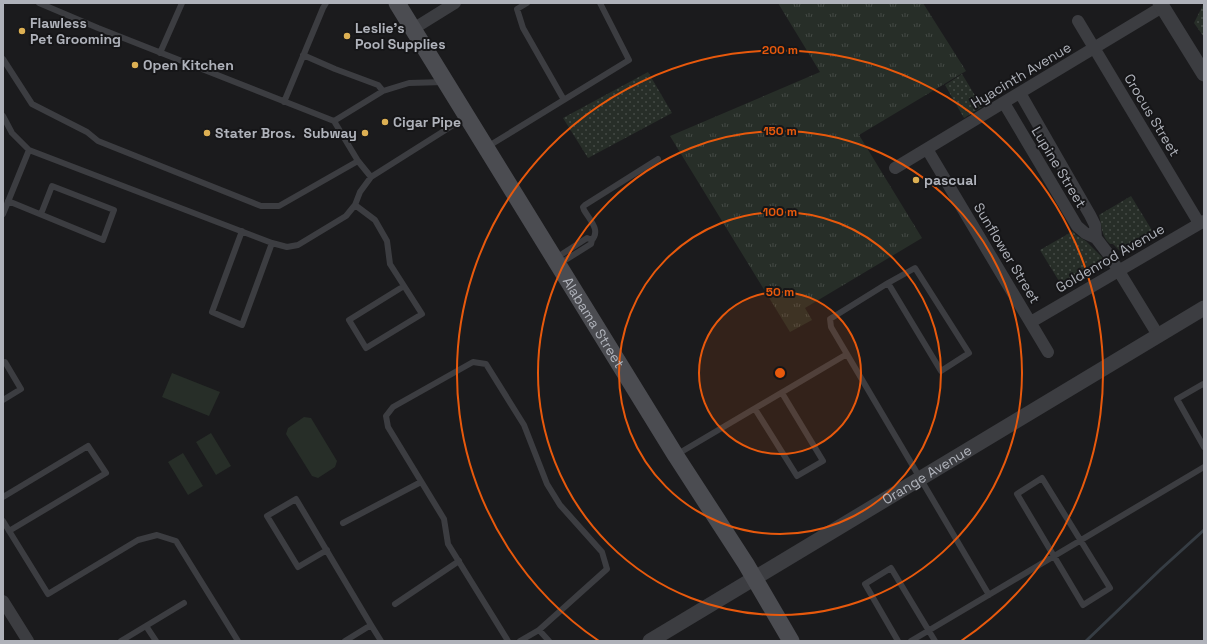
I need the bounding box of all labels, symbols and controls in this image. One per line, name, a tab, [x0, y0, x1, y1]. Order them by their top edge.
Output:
place label: Flawless Pet Grooming	[30, 14, 121, 48]
place label: Leslie's Pool Supplies	[355, 19, 446, 53]
marker: Flawless Pet Grooming	[17, 26, 27, 36]
marker: Leslie's Pool Supplies	[342, 31, 352, 41]
street label: Hyacinth Avenue	[968, 38, 1074, 112]
text: 200 m	[762, 42, 798, 58]
place label: Open Kitchen	[143, 56, 234, 74]
marker: Open Kitchen	[130, 60, 140, 70]
street label: Crocus Street	[1120, 70, 1184, 160]
place label: Cigar Pipe	[393, 113, 461, 131]
marker: Cigar Pipe	[380, 117, 390, 127]
text: 150 m	[763, 123, 797, 139]
street label: Lupine Street	[1028, 123, 1090, 211]
place label: Stater Bros.	[215, 124, 295, 142]
place label: Subway	[303, 124, 357, 142]
marker: Stater Bros.	[202, 128, 212, 138]
marker: Subway	[360, 128, 370, 138]
place label: pascual	[924, 171, 977, 189]
marker: pascual	[911, 175, 921, 185]
street label: Sunflower Street	[970, 199, 1044, 307]
text: 100 m	[763, 204, 797, 220]
street label: Goldenrod Avenue	[1052, 220, 1168, 296]
street label: Alabama Street	[559, 273, 629, 371]
text: 50 m	[766, 284, 794, 300]
centre of rings	[773, 366, 787, 380]
street label: Orange Avenue	[879, 441, 975, 508]

